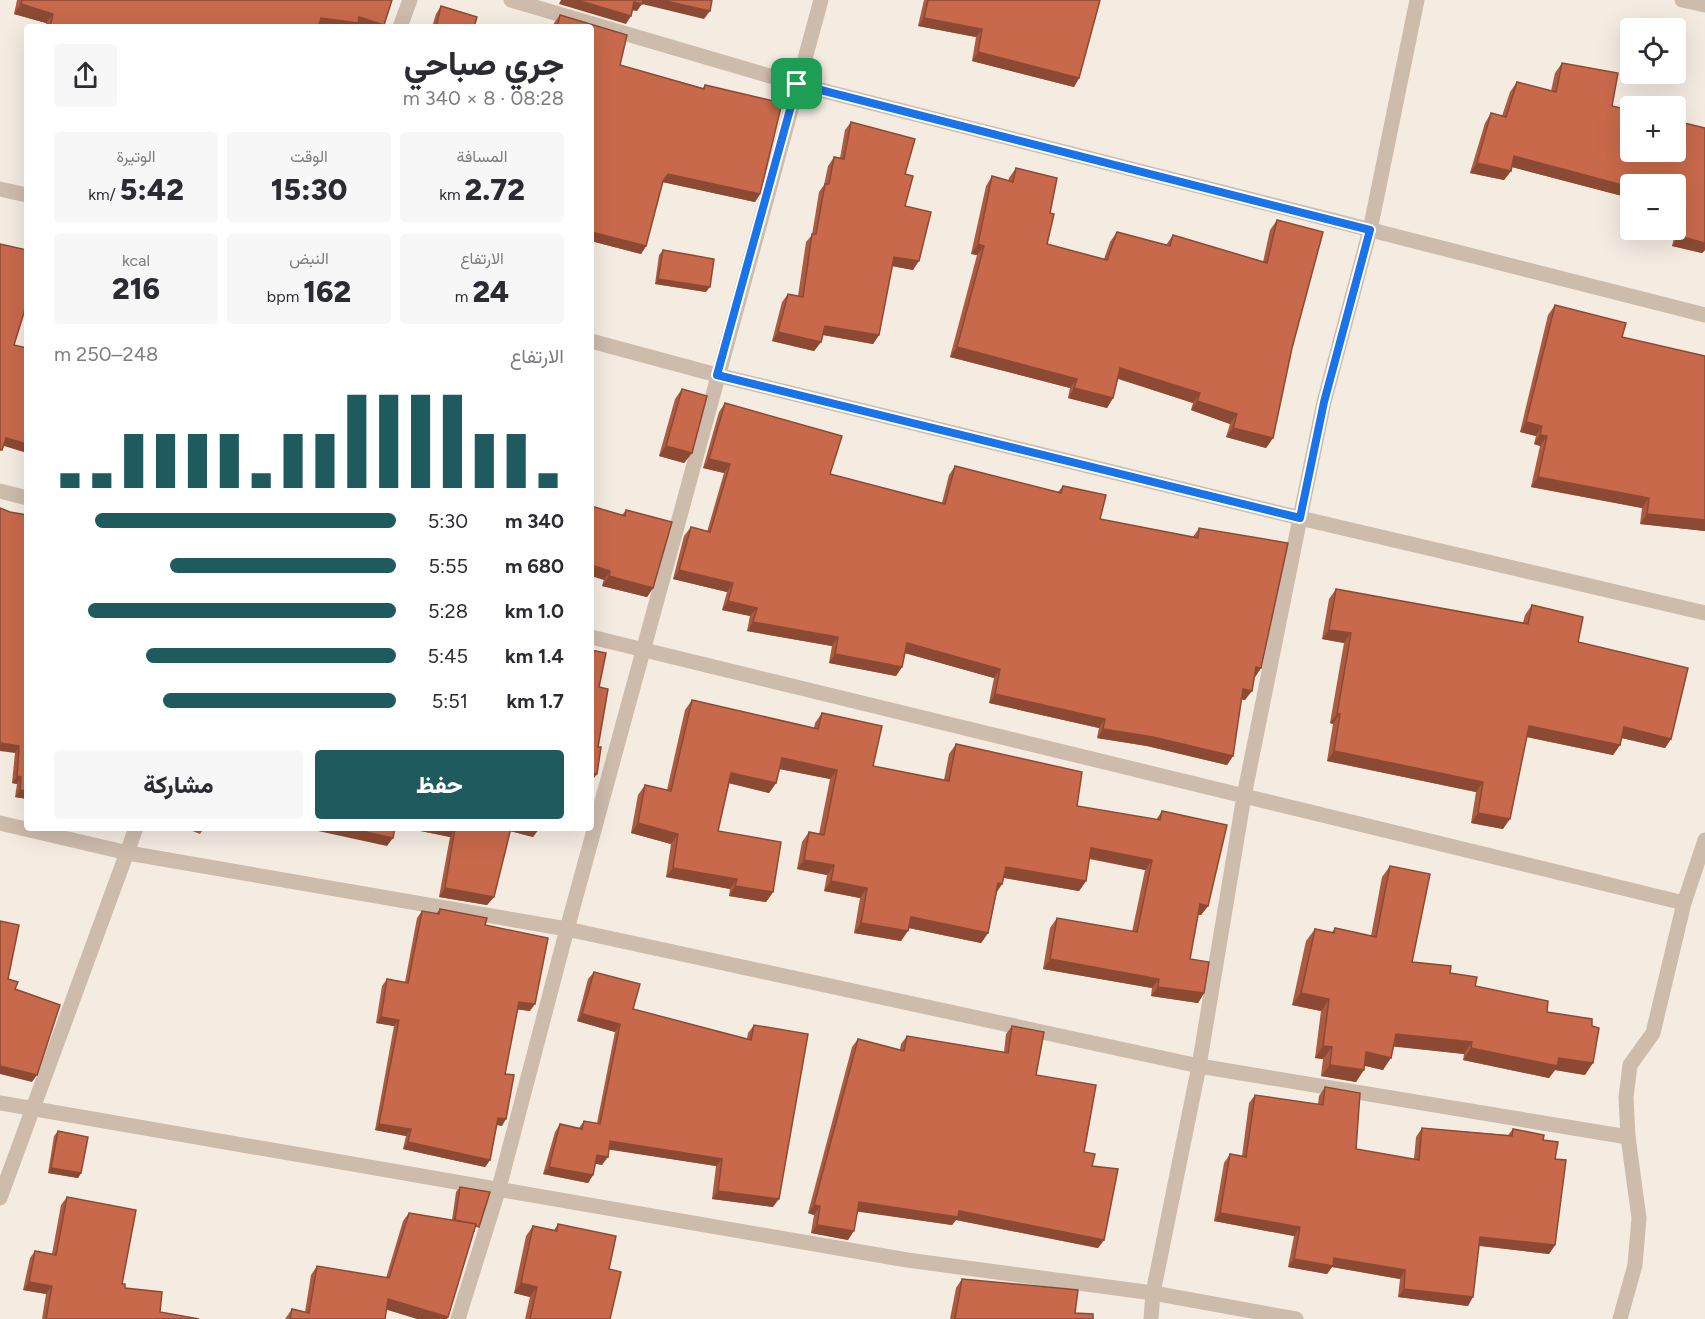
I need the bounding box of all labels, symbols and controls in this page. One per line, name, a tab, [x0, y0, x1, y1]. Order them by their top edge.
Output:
map controls	[1620, 18, 1686, 240]
button: locate	[1620, 18, 1686, 84]
button: share	[54, 44, 117, 107]
text: جري صباحي	[404, 44, 564, 83]
pin	[771, 58, 822, 109]
icon: arrive	[780, 67, 813, 100]
text: 08:28 · 8 × 340 m	[403, 86, 564, 110]
button: +	[1620, 96, 1686, 162]
text: الوتيرة	[116, 147, 156, 166]
text: الوقت	[290, 147, 328, 166]
text: المسافة	[457, 147, 507, 166]
text: 5:42	[120, 171, 184, 208]
text: 15:30	[271, 171, 347, 208]
text: 2.72	[465, 171, 525, 208]
button: −	[1620, 174, 1686, 240]
text: /km	[88, 185, 120, 204]
text: km	[439, 185, 465, 204]
text: النبض	[289, 249, 329, 268]
text: الارتفاع	[460, 249, 504, 268]
text: kcal	[122, 251, 150, 270]
text: 216	[112, 270, 160, 307]
text: 162	[303, 273, 351, 310]
text: 24	[472, 273, 509, 310]
text: bpm	[267, 287, 303, 306]
text: m	[455, 287, 472, 306]
text: 248–250 m	[54, 342, 158, 366]
text: الارتفاع	[510, 344, 564, 368]
text: 5:30	[428, 509, 468, 533]
text: 340 m	[505, 509, 564, 533]
text: 5:55	[428, 554, 468, 578]
text: 680 m	[505, 554, 564, 578]
text: 5:28	[428, 599, 468, 623]
text: 1.0 km	[505, 599, 564, 623]
text: 5:45	[428, 644, 468, 668]
text: 1.4 km	[505, 644, 564, 668]
text: 5:51	[432, 689, 468, 713]
text: 1.7 km	[507, 689, 564, 713]
button: مشاركة	[54, 750, 303, 819]
button: حفظ	[315, 750, 564, 819]

